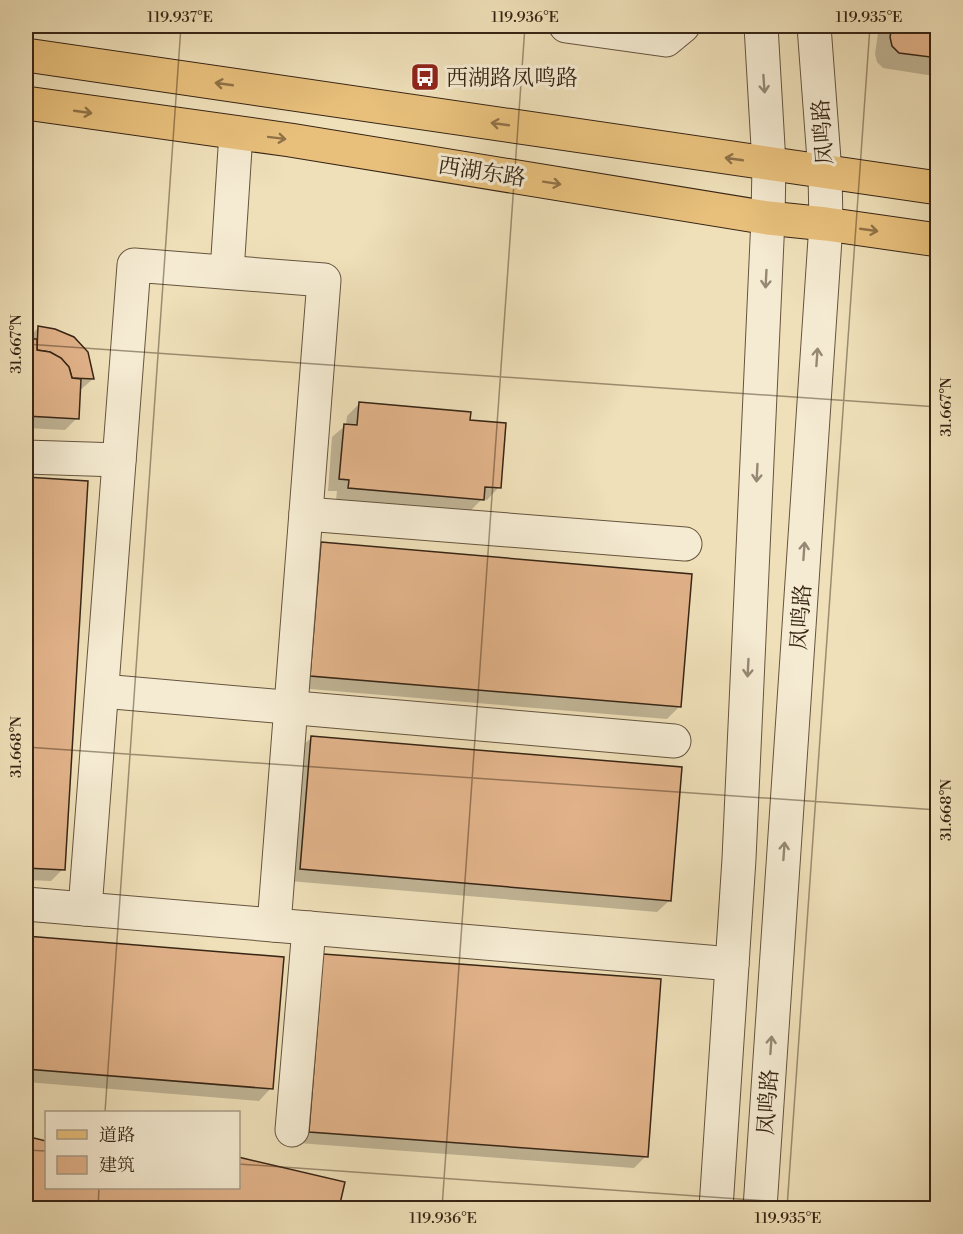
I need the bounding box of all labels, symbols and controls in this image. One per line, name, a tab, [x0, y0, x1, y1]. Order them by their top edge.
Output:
text: 119.937°E	[147, 8, 213, 27]
text: 119.936°E	[491, 8, 559, 27]
text: 119.935°E	[836, 8, 902, 27]
bus stop icon: 西湖路凤鸣路	[409, 61, 441, 93]
place label: 西湖路凤鸣路	[446, 65, 578, 92]
one-way arrow	[759, 73, 770, 93]
one-way arrow	[214, 78, 234, 89]
street label: 凤鸣路	[808, 98, 839, 166]
one-way arrow	[73, 106, 93, 117]
one-way arrow	[490, 119, 510, 130]
one-way arrow	[266, 133, 286, 144]
street label: 西湖东路	[436, 152, 527, 193]
one-way arrow	[725, 153, 745, 164]
one-way arrow	[542, 177, 561, 188]
one-way arrow	[859, 225, 879, 236]
one-way arrow	[760, 268, 771, 288]
text: 31.667°N	[7, 314, 26, 374]
one-way arrow	[812, 347, 823, 367]
text: 31.667°N	[937, 377, 956, 437]
one-way arrow	[751, 463, 762, 483]
one-way arrow	[799, 542, 810, 562]
street label: 凤鸣路	[786, 583, 817, 651]
one-way arrow	[743, 658, 754, 678]
text: 31.668°N	[7, 716, 26, 778]
text: 31.668°N	[937, 779, 956, 841]
one-way arrow	[779, 841, 790, 861]
one-way arrow	[766, 1036, 777, 1056]
street label: 凤鸣路	[753, 1068, 784, 1136]
legend	[45, 1111, 240, 1189]
text: 道路	[99, 1124, 135, 1147]
text: 建筑	[99, 1154, 135, 1177]
text: 119.936°E	[409, 1209, 477, 1228]
text: 119.935°E	[755, 1209, 821, 1228]

